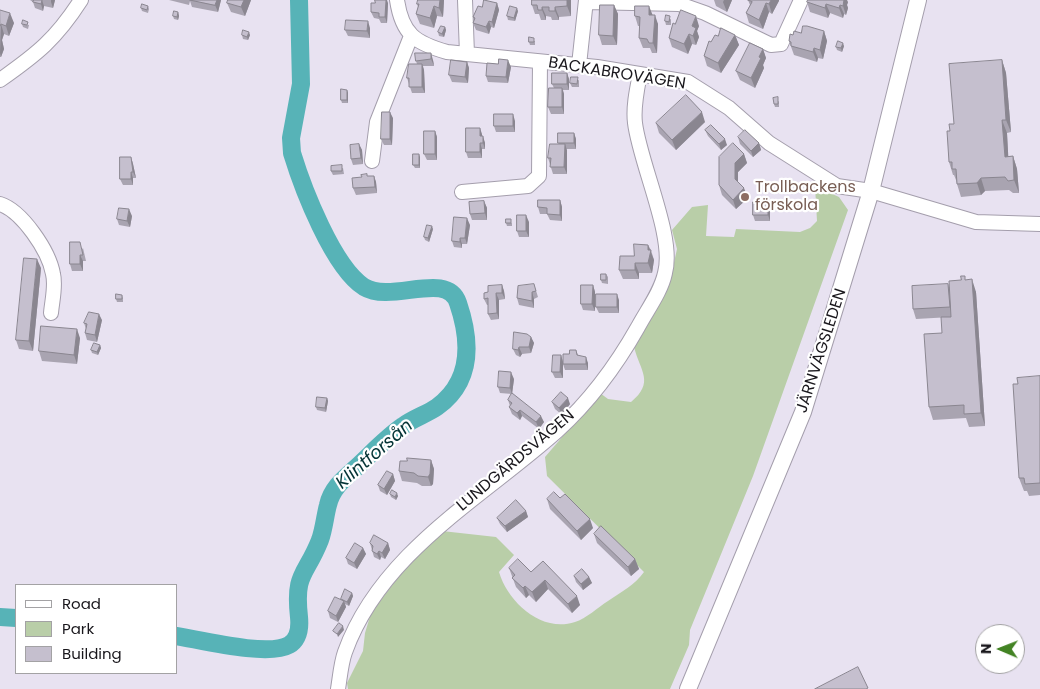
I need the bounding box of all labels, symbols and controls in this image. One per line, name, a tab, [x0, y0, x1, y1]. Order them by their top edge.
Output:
street label: BACKABROVÄGEN	[547, 54, 687, 94]
place label: Trollbackens förskola	[755, 178, 856, 216]
marker: Trollbackens förskola	[739, 191, 751, 203]
street label: JÄRNVÄGSLEDEN	[793, 286, 851, 416]
street label: LUNDGÄRDSVÄGEN	[453, 406, 579, 516]
water label: Klintforsån	[332, 416, 418, 494]
legend	[15, 584, 178, 674]
text: Road	[62, 593, 101, 614]
text: Park	[62, 618, 94, 639]
north arrow	[975, 624, 1025, 674]
text: Building	[62, 643, 122, 664]
text: N	[976, 643, 996, 654]

